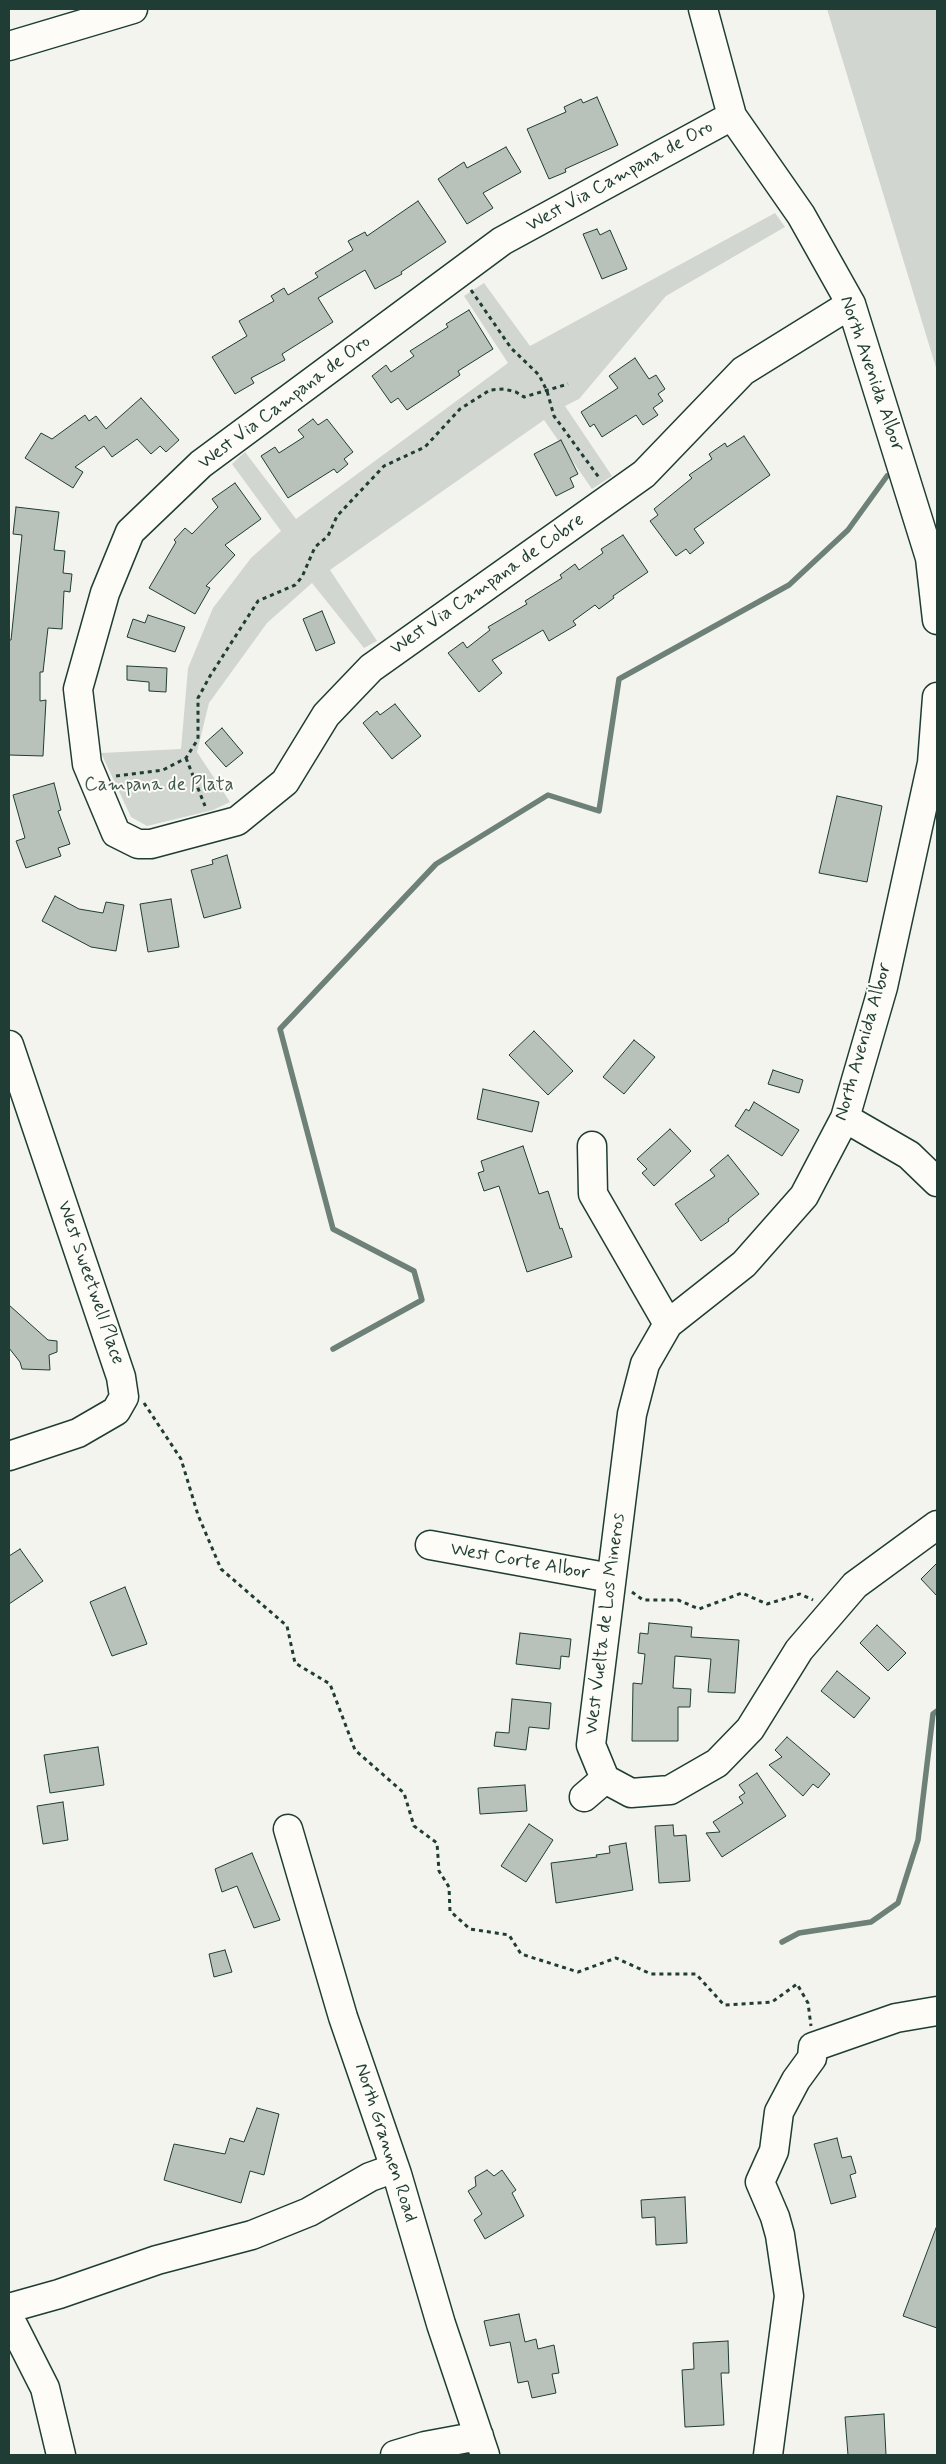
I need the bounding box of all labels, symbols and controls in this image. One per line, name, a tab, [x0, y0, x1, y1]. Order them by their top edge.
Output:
street label: West Via Campana de Oro	[523, 116, 717, 238]
street label: North Avenida Albor	[834, 293, 908, 455]
street label: West Via Campana de Oro	[194, 331, 376, 475]
street label: West Via Campana de Cobre	[387, 509, 589, 661]
park label: Campana de Plata	[84, 775, 234, 797]
street label: North Avenida Albor	[831, 960, 897, 1124]
street label: West Sweetwell Place	[51, 1198, 129, 1368]
street label: West Vuelta de Los Mineros	[581, 1512, 631, 1736]
street label: West Corte Albor	[448, 1539, 592, 1585]
street label: North Grannen Road	[349, 2061, 421, 2225]

